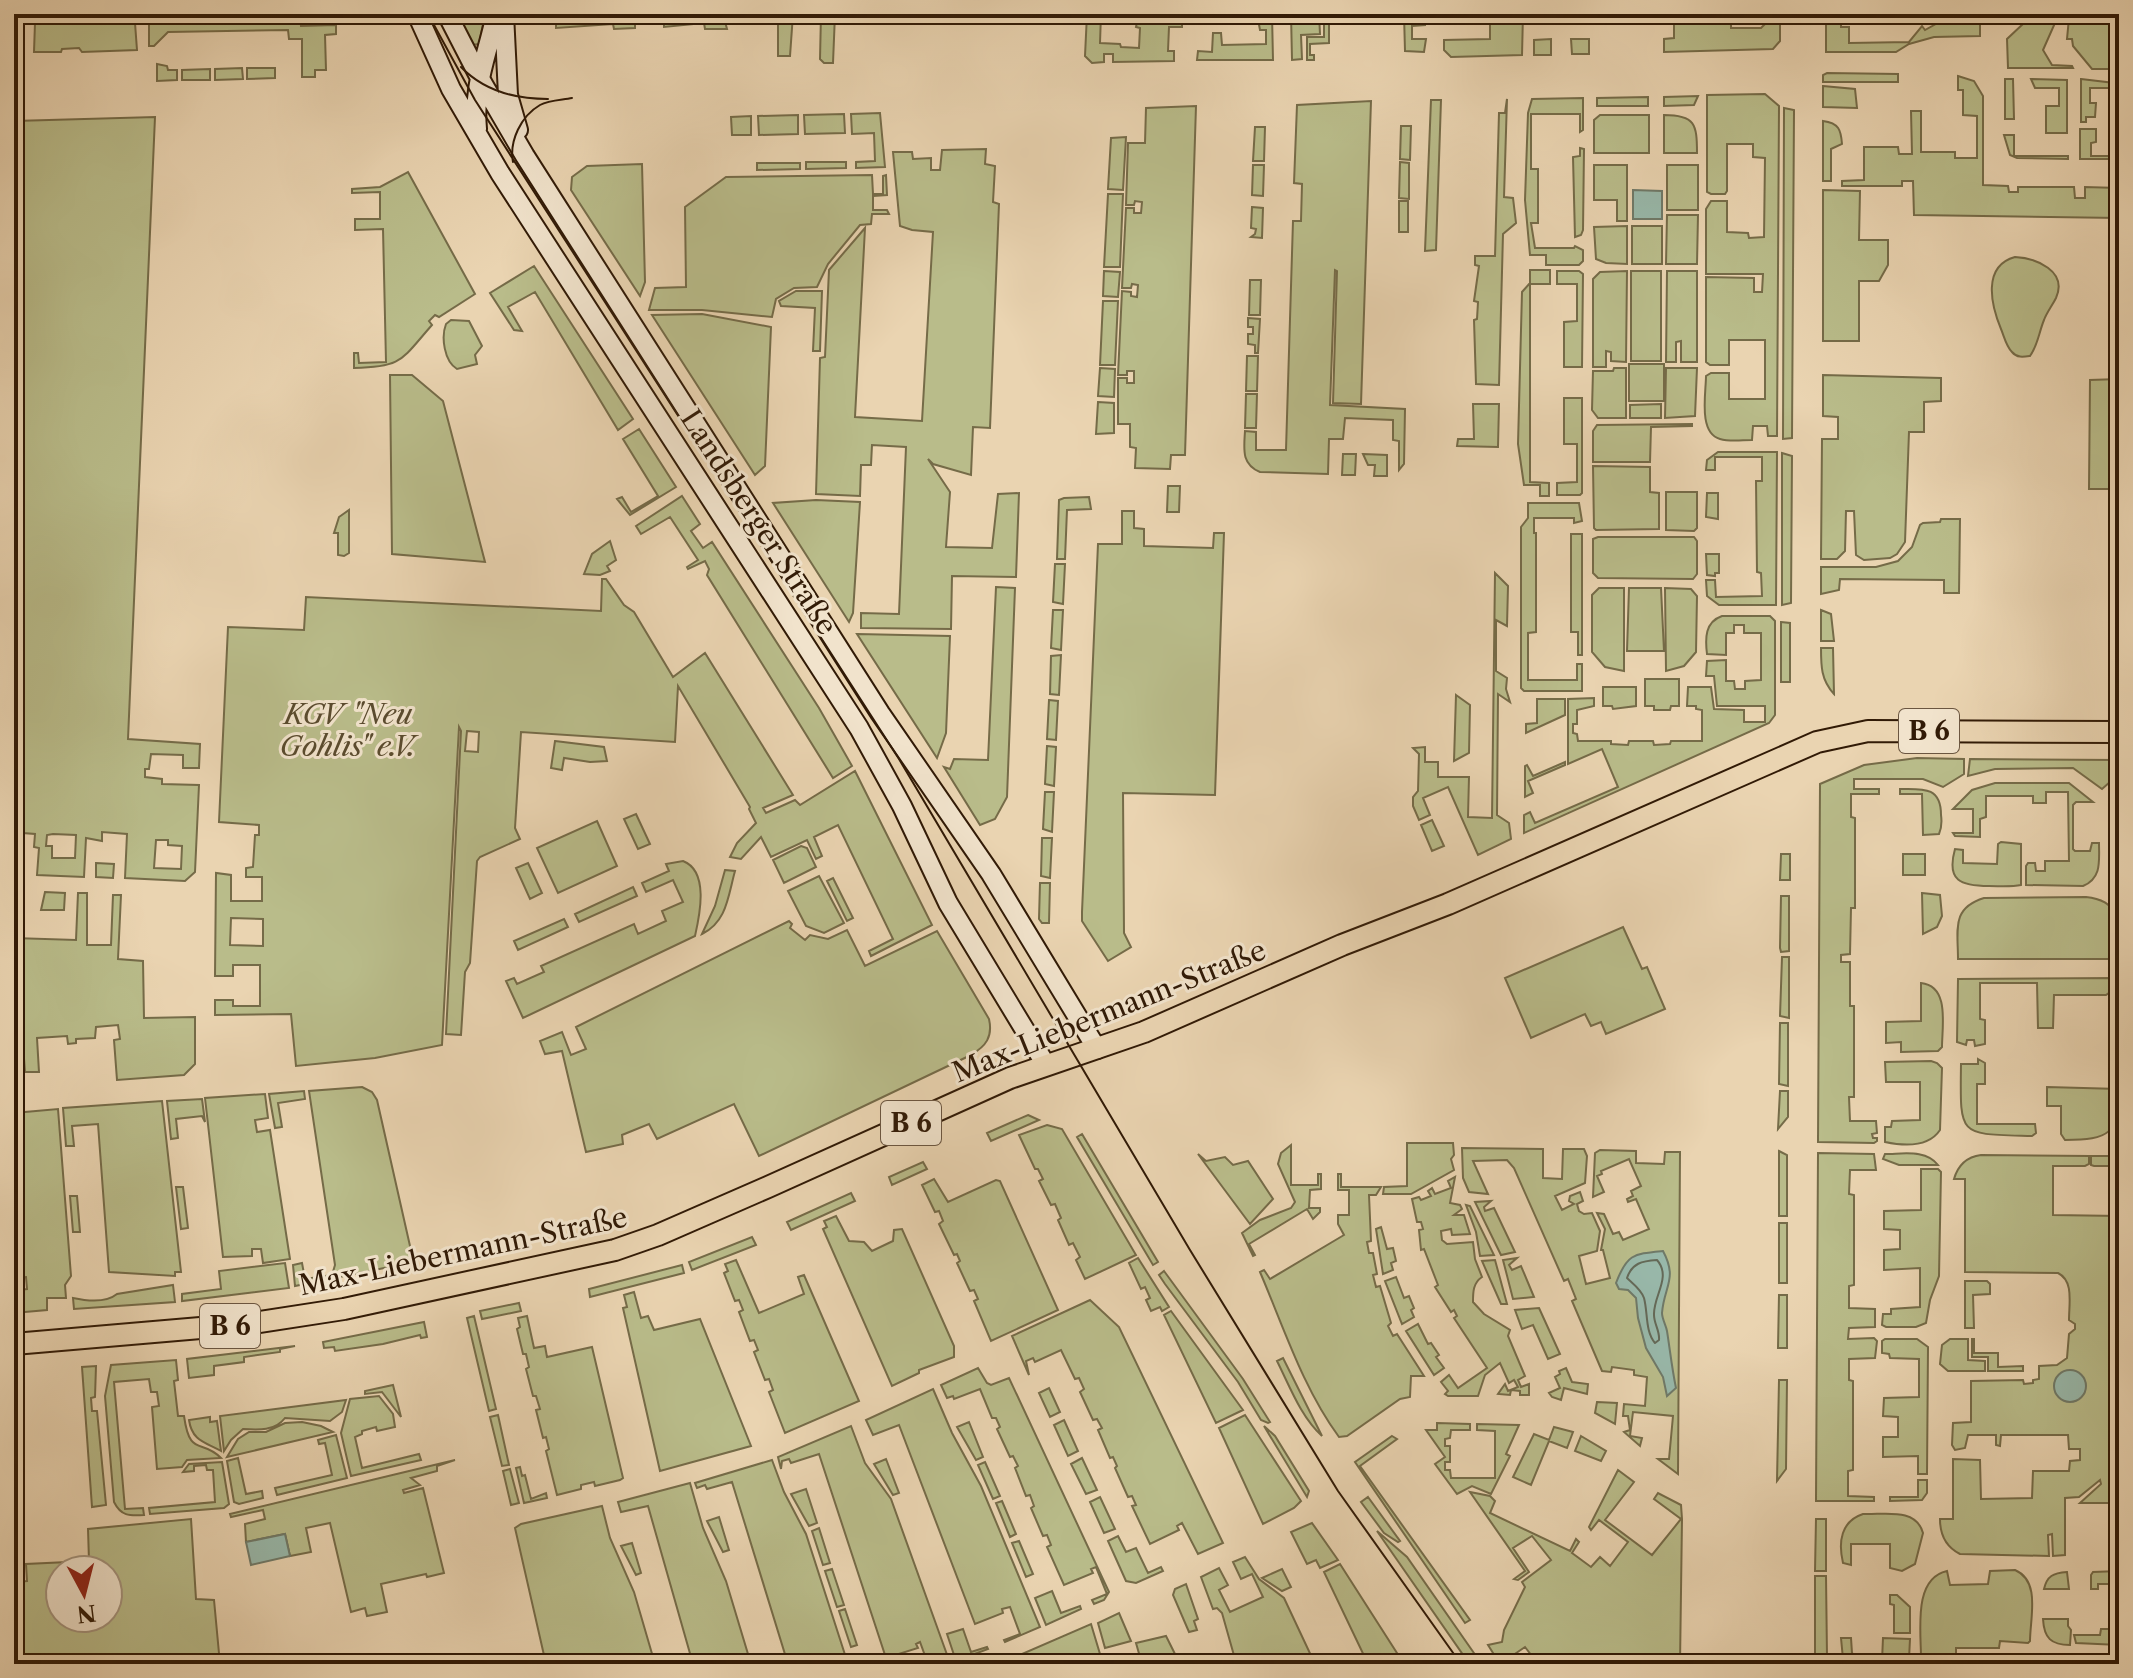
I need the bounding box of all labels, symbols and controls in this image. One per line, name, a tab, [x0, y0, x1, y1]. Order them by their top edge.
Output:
street label: Landsberger Straße	[674, 403, 844, 641]
park label: KGV "Neu Gohlis" e.V.	[280, 697, 419, 763]
road number: B 6	[1899, 709, 1959, 753]
street label: Max-Liebermann-Straße	[947, 933, 1271, 1089]
road number: B 6	[881, 1101, 941, 1145]
street label: Max-Liebermann-Straße	[296, 1200, 630, 1302]
road number: B 6	[200, 1304, 260, 1348]
north arrow	[44, 1554, 124, 1634]
text: N	[75, 1599, 98, 1628]

